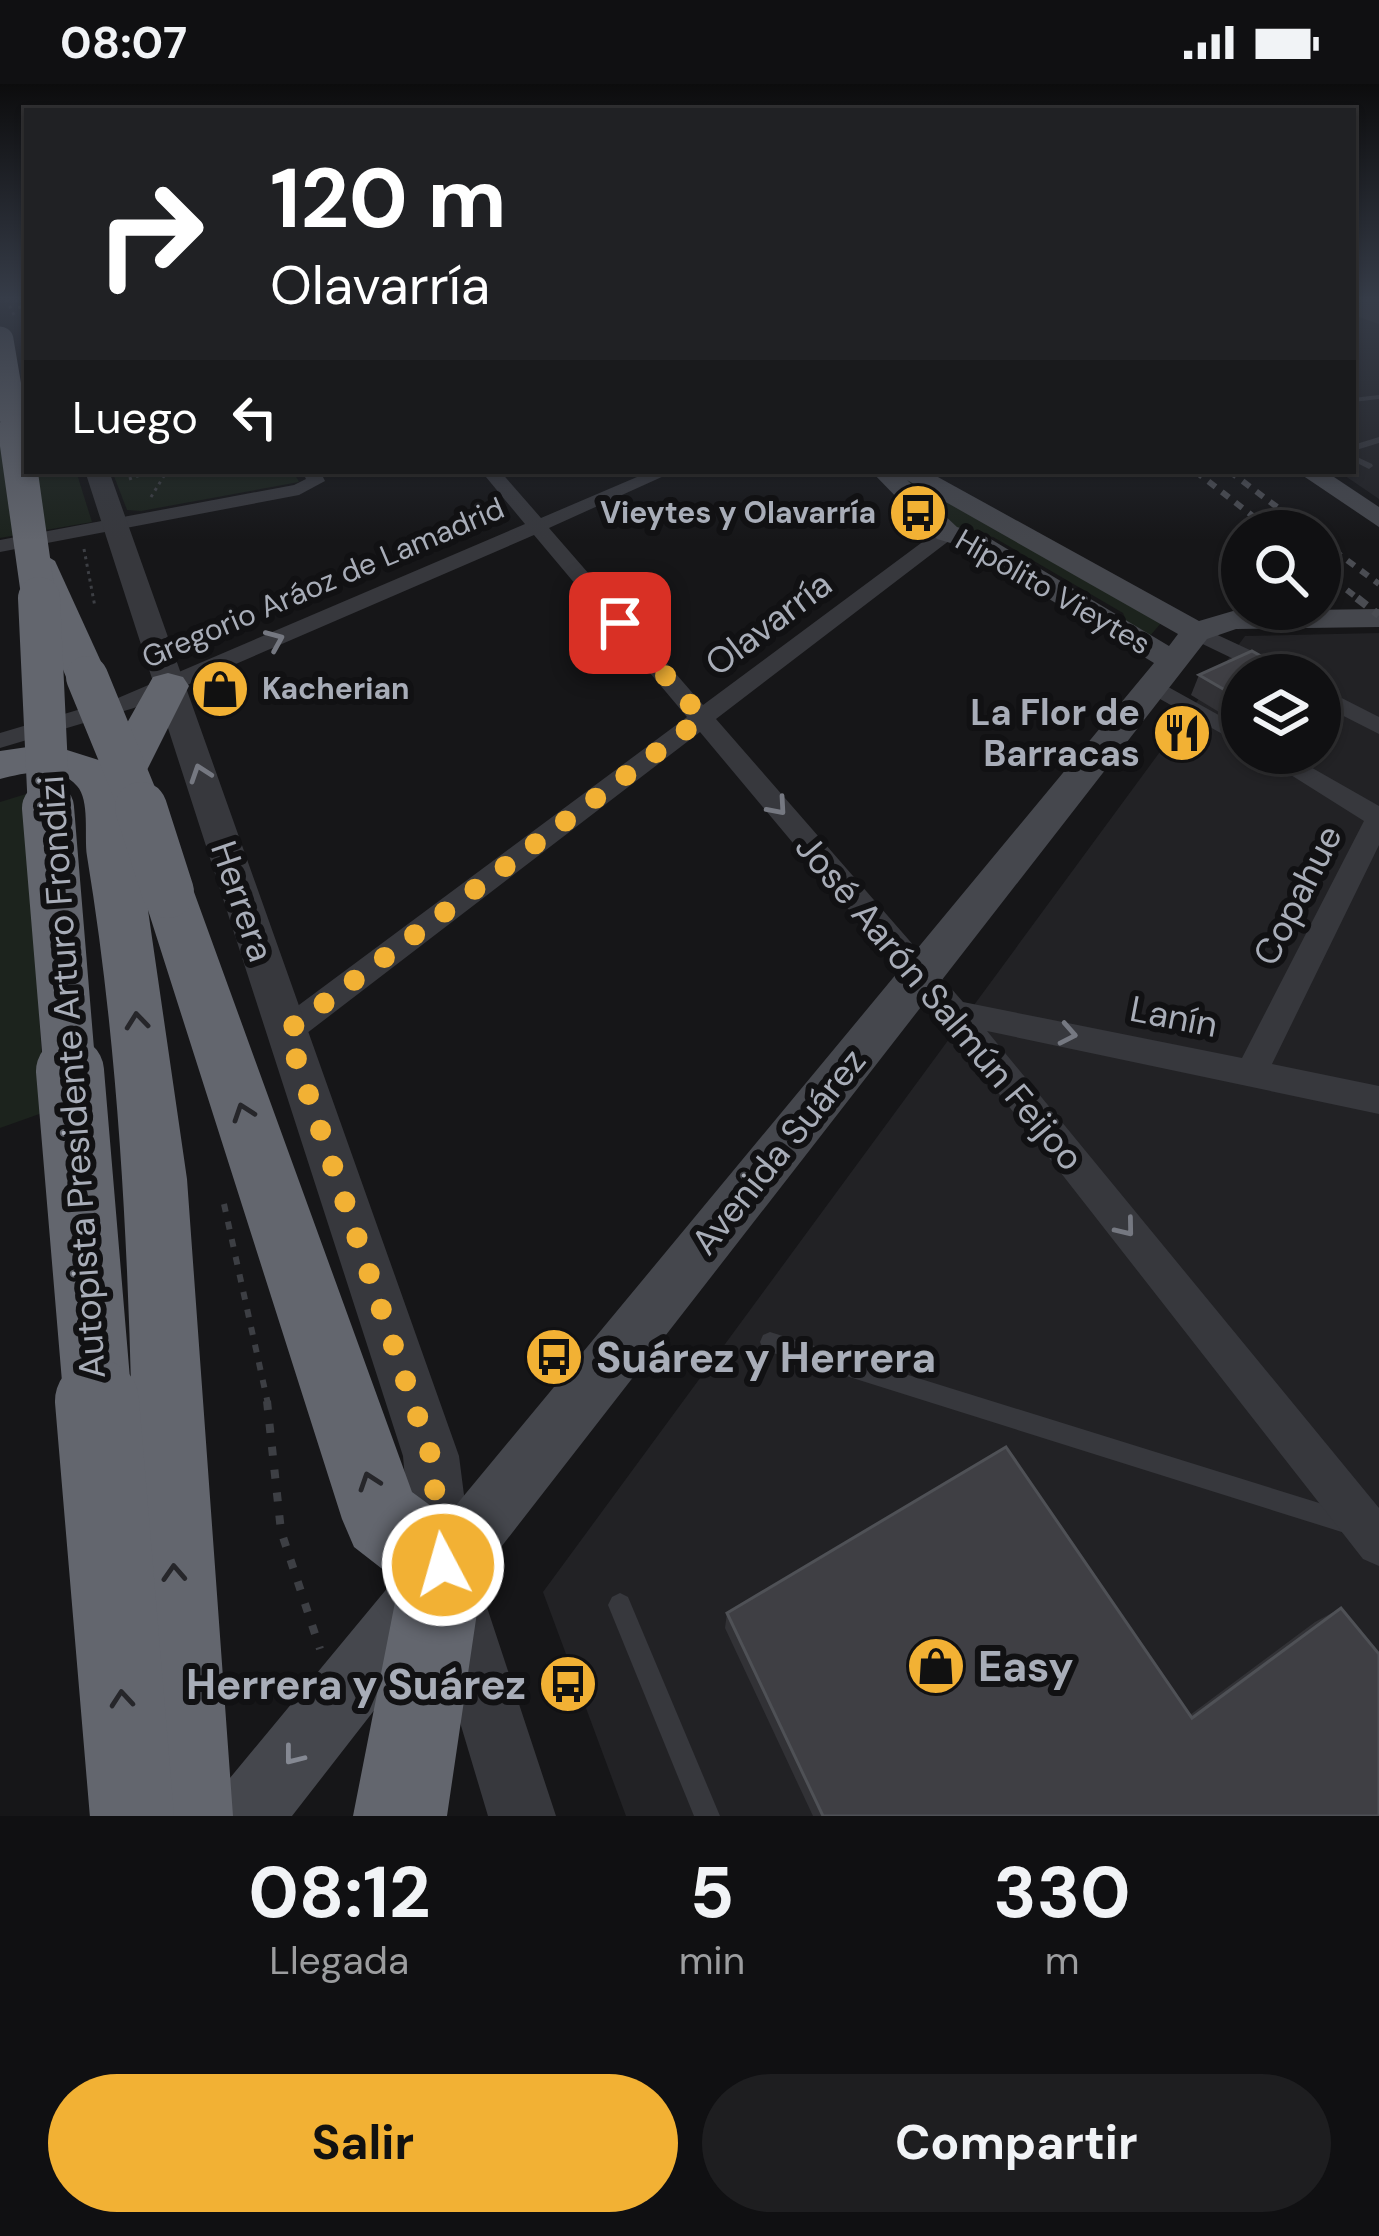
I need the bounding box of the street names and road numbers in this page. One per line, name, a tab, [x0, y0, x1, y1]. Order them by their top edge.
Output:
street label: Gregorio Aráoz de Lamadrid	[136, 488, 510, 677]
street label: Hipólito Vieytes	[949, 520, 1158, 663]
street label: Olavarría	[696, 560, 841, 686]
street label: Autopista Presidente Arturo Frondizi	[27, 774, 116, 1380]
street label: Copahue	[1242, 817, 1353, 973]
street label: José Aarón Salmún Feijoo	[785, 824, 1094, 1180]
street label: Herrera	[200, 835, 285, 968]
street label: Lanín	[1126, 985, 1222, 1048]
street label: Avenida Suárez	[681, 1038, 876, 1264]

